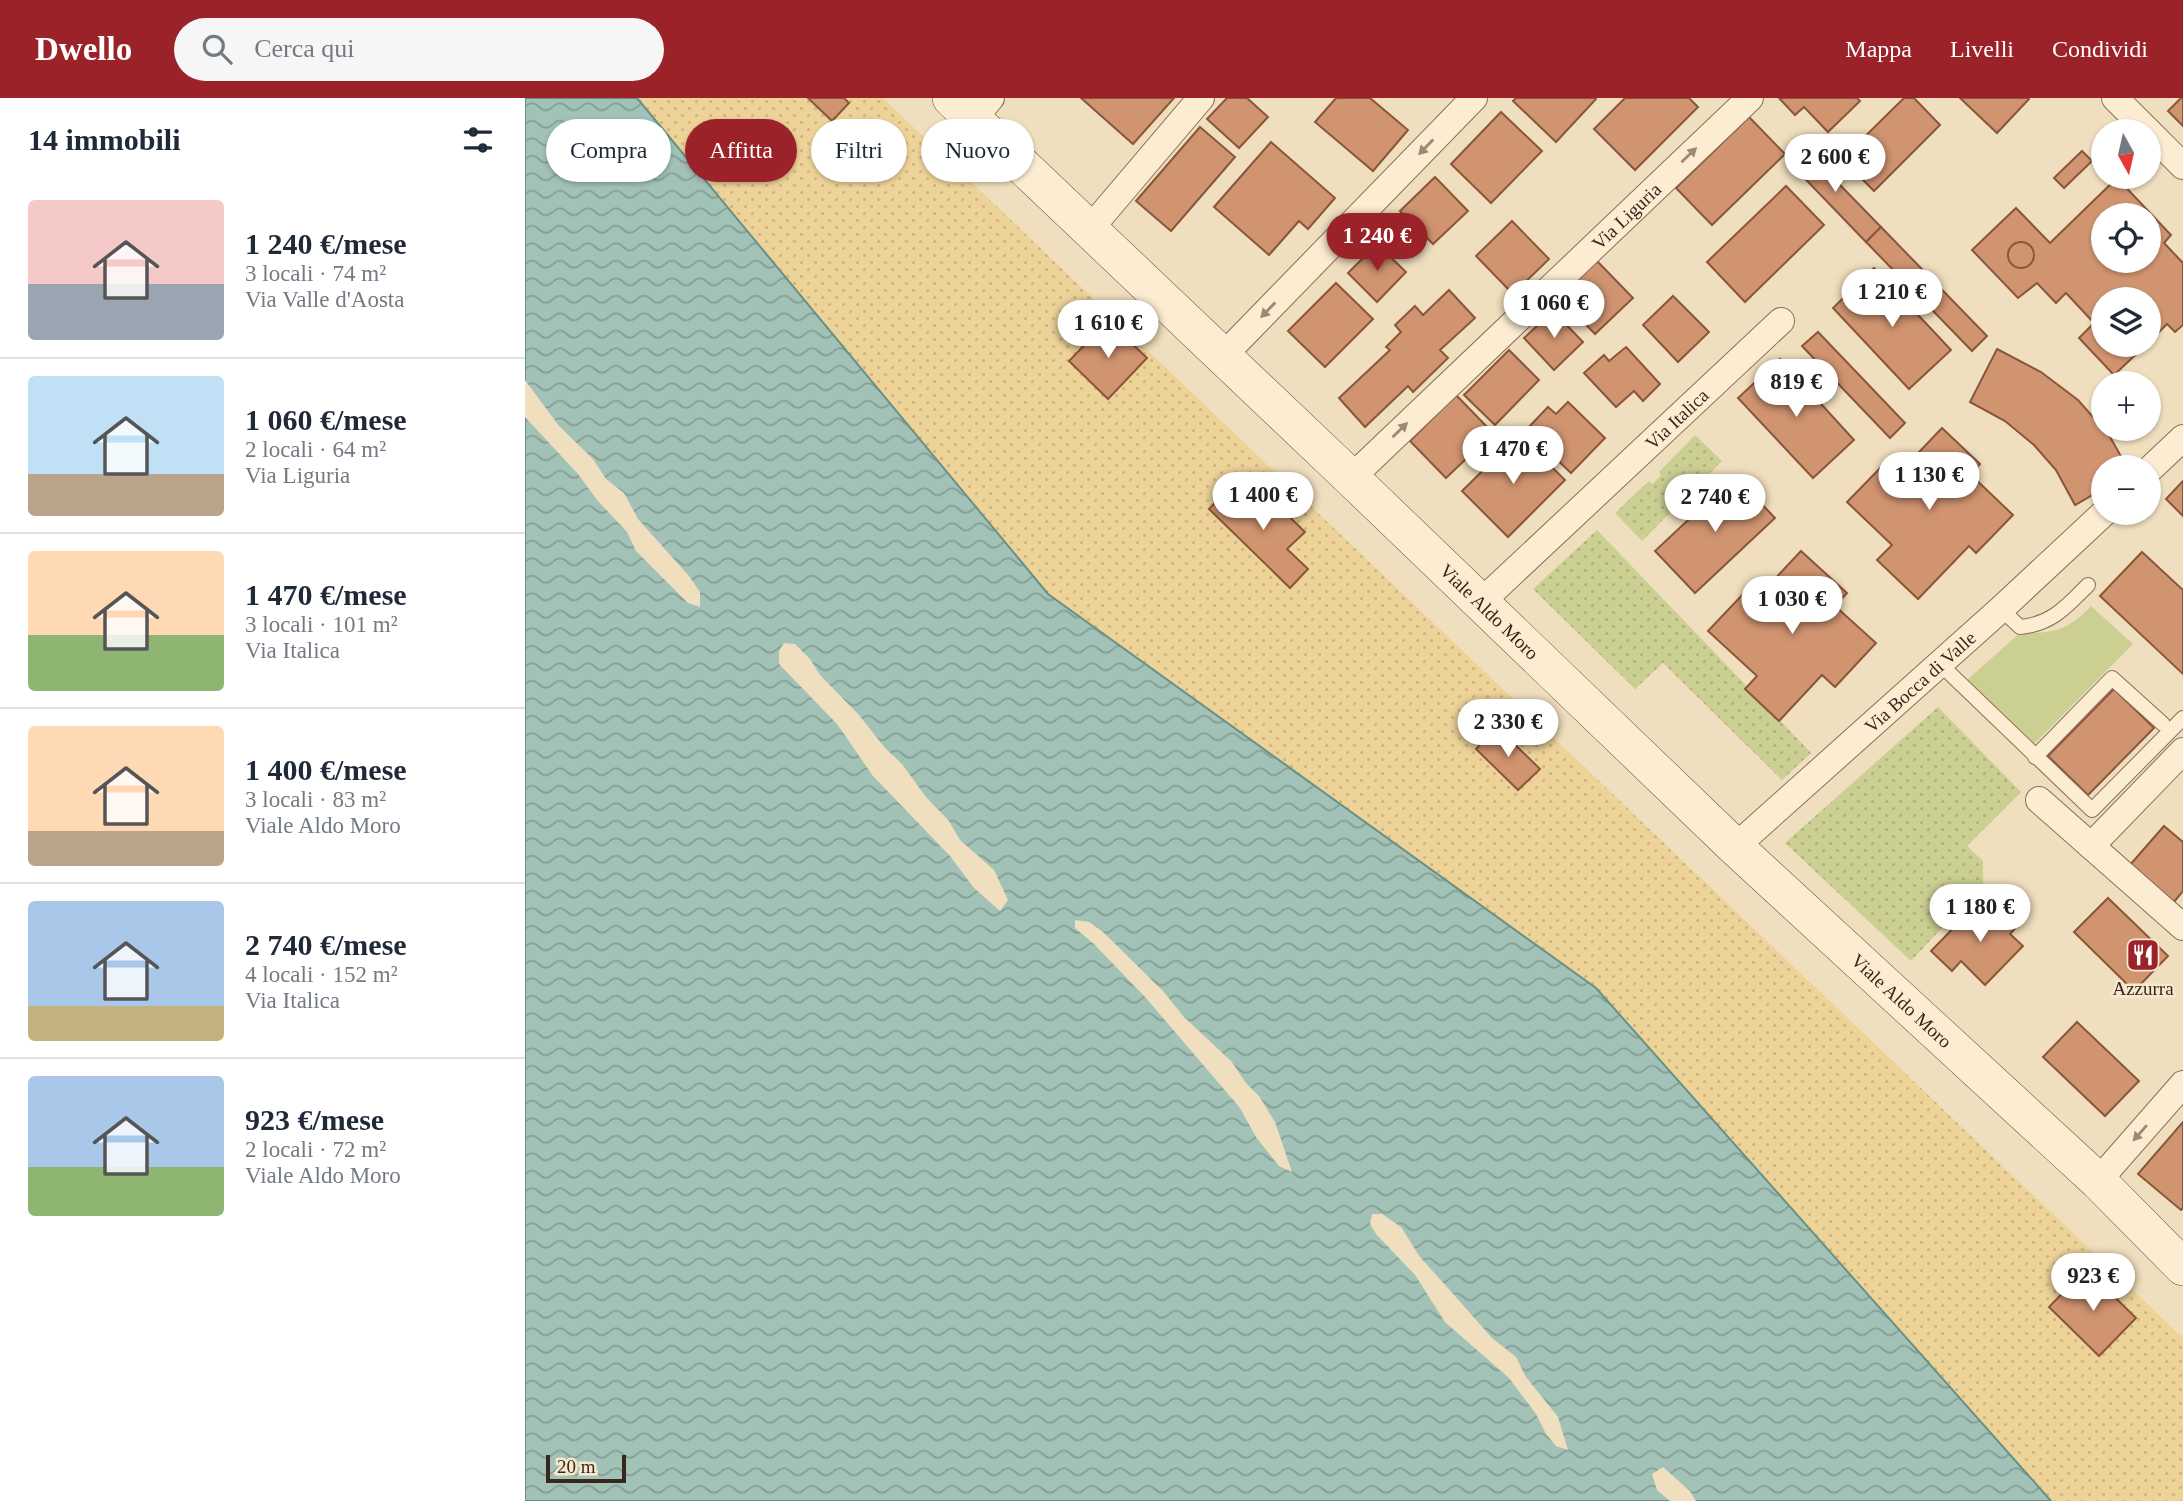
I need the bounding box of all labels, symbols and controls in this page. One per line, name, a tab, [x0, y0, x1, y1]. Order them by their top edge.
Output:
search box	[174, 18, 664, 81]
icon: search	[198, 30, 236, 68]
text: Dwello	[35, 31, 132, 67]
text: Cerca qui	[254, 34, 355, 63]
text: Mappa	[1845, 36, 1912, 62]
text: Livelli	[1950, 36, 2014, 62]
text: Condividi	[2052, 36, 2148, 62]
chip: Compra	[546, 119, 671, 182]
chip: Affitta	[685, 119, 797, 182]
chip: Filtri	[811, 119, 907, 182]
chip: Nuovo	[921, 119, 1034, 182]
north arrow	[2091, 119, 2161, 189]
map controls	[2091, 119, 2161, 525]
icon: filters	[459, 121, 497, 159]
text: 14 immobili	[28, 123, 181, 156]
pin: 2 600 €	[1770, 134, 1900, 194]
one-way arrow	[1419, 138, 1435, 155]
text: 2 600 €	[1801, 144, 1870, 169]
one-way arrow	[1680, 148, 1697, 164]
street label: Via Liguria	[1587, 178, 1665, 254]
button: locate	[2091, 203, 2161, 273]
pin: 1 240 €	[1312, 214, 1442, 273]
text: 1 240 €	[1343, 223, 1412, 248]
text: 1 240 €/mese	[245, 227, 407, 260]
icon: home	[84, 228, 168, 312]
text: 3 locali · 74 m²	[245, 261, 386, 286]
pin: 1 210 €	[1827, 270, 1957, 329]
text: 1 210 €	[1858, 279, 1927, 304]
pin: 1 060 €	[1489, 280, 1619, 340]
text: Via Valle d'Aosta	[245, 287, 404, 312]
button: layers	[2091, 287, 2161, 357]
text: 1 060 €	[1520, 290, 1589, 315]
pin: 1 610 €	[1043, 300, 1173, 360]
one-way arrow	[1260, 301, 1276, 318]
text: 1 610 €	[1074, 310, 1143, 335]
pin: 819 €	[1747, 360, 1845, 419]
text: 819 €	[1770, 369, 1822, 394]
button: +	[2091, 371, 2161, 441]
street label: Via Italica	[1641, 384, 1713, 453]
text: 1 060 €/mese	[245, 403, 407, 436]
icon: home	[84, 404, 168, 488]
one-way arrow	[1391, 423, 1408, 439]
pin: 1 470 €	[1448, 426, 1578, 486]
text: 1 470 €	[1479, 436, 1548, 461]
text: 2 locali · 64 m²	[245, 437, 386, 462]
pin: 1 130 €	[1864, 452, 1994, 512]
button: −	[2091, 455, 2161, 525]
text: 1 130 €	[1895, 462, 1964, 487]
text: Via Liguria	[245, 463, 350, 488]
pin: 1 400 €	[1198, 472, 1328, 532]
pin: 2 740 €	[1650, 474, 1780, 534]
text: 1 400 €	[1229, 482, 1298, 507]
text: 2 740 €	[1681, 484, 1750, 509]
street label: Viale Aldo Moro	[1436, 559, 1543, 663]
pin: 1 030 €	[1727, 576, 1857, 636]
text: 1 470 €/mese	[245, 578, 407, 611]
icon: home	[84, 579, 168, 663]
text: 1 030 €	[1758, 586, 1827, 611]
text: 3 locali · 101 m²	[245, 612, 398, 637]
street label: Via Bocca di Valle	[1860, 627, 1980, 737]
text: Via Italica	[245, 638, 340, 663]
pin: 2 330 €	[1443, 700, 1573, 759]
text: 2 330 €	[1474, 709, 1543, 734]
text: 1 400 €/mese	[245, 753, 407, 786]
icon: home	[84, 754, 168, 838]
text: 3 locali · 83 m²	[245, 787, 386, 812]
text: Viale Aldo Moro	[245, 813, 401, 838]
pin: 1 180 €	[1915, 884, 2045, 944]
text: 1 180 €	[1946, 894, 2015, 919]
text: 2 740 €/mese	[245, 928, 407, 961]
icon: home	[84, 929, 168, 1013]
restaurant icon: Azzurra	[2124, 936, 2162, 974]
street label: Viale Aldo Moro	[1847, 949, 1956, 1052]
text: 4 locali · 152 m²	[245, 962, 398, 987]
place label: Azzurra	[2112, 978, 2174, 999]
text: Via Italica	[245, 988, 340, 1013]
text: 923 €/mese	[245, 1103, 384, 1136]
icon: home	[84, 1104, 168, 1188]
one-way arrow	[2133, 1124, 2148, 1141]
text: 2 locali · 72 m²	[245, 1137, 386, 1162]
text: Viale Aldo Moro	[245, 1163, 401, 1188]
pin: 923 €	[2044, 1254, 2142, 1313]
text: 923 €	[2067, 1263, 2119, 1288]
scale bar	[546, 1452, 627, 1484]
text: 20 m	[557, 1456, 596, 1477]

